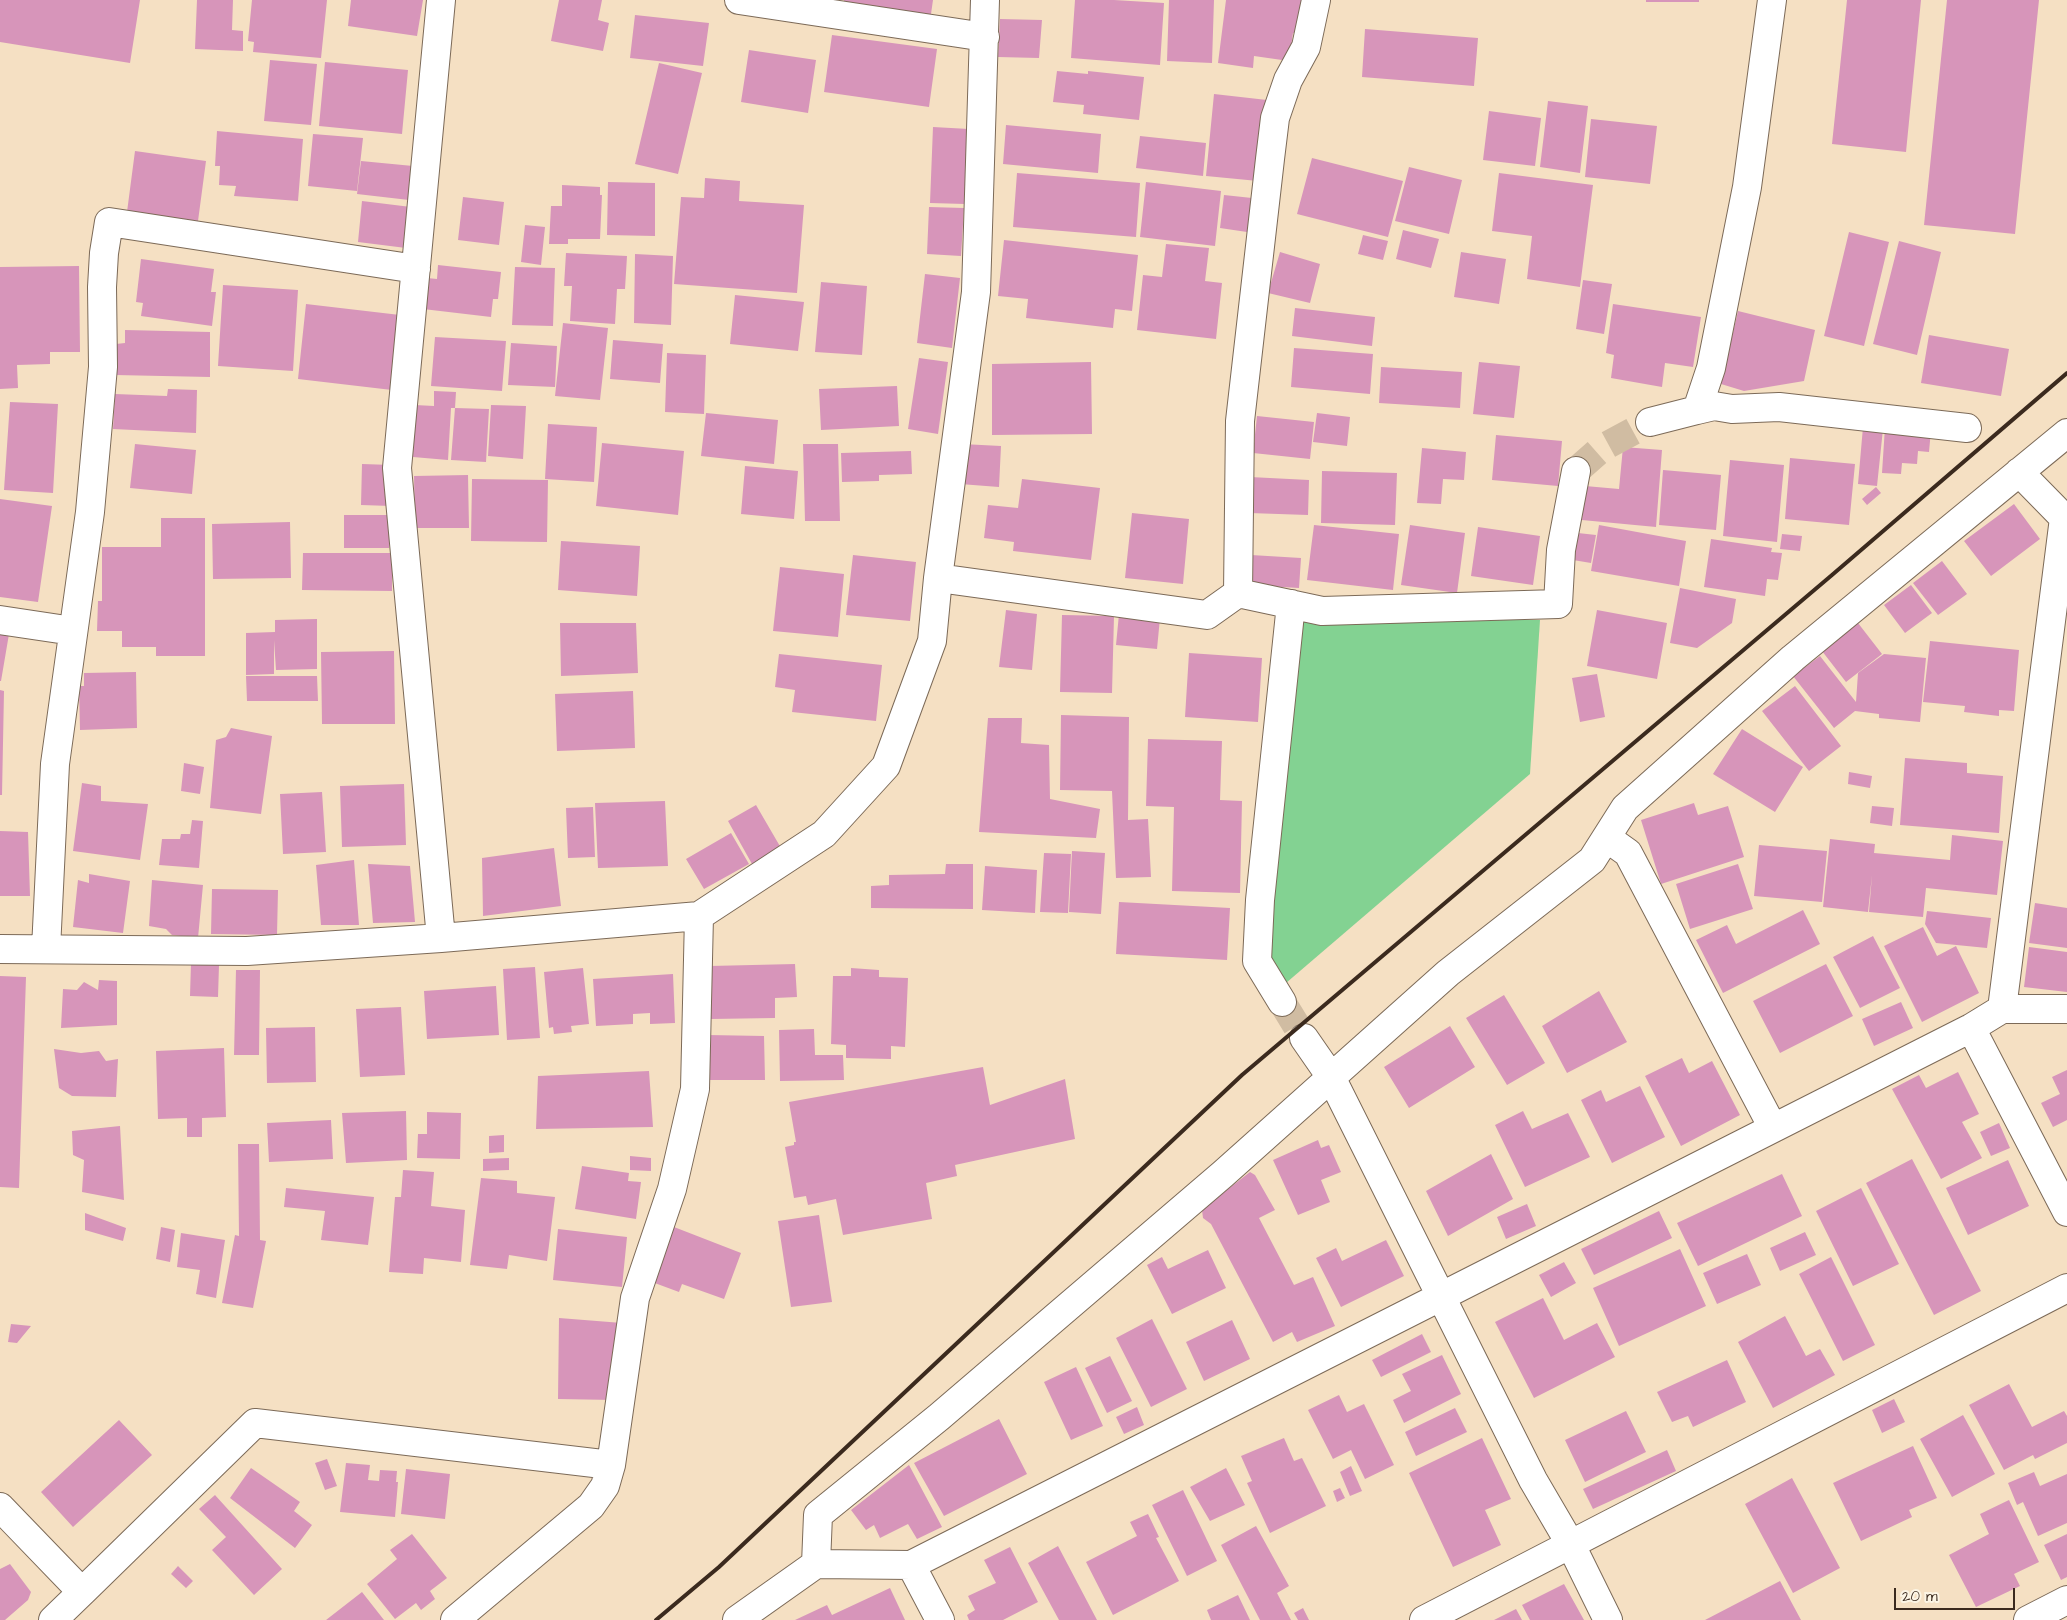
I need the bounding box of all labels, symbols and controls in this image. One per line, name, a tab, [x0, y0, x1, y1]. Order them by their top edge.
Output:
scale bar	[1897, 1578, 2018, 1610]
text: 20 m	[1902, 1586, 1938, 1607]

